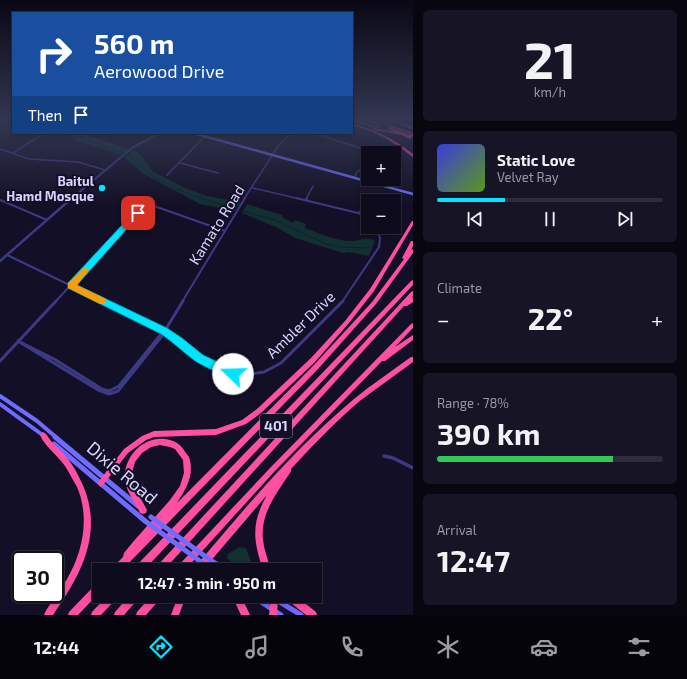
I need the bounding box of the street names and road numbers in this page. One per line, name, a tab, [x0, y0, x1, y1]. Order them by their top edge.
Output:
street label: Kamato Road	[185, 181, 248, 268]
street label: Ambler Drive	[262, 287, 338, 361]
road number: 401	[260, 414, 292, 438]
street label: Dixie Road	[83, 436, 162, 508]

